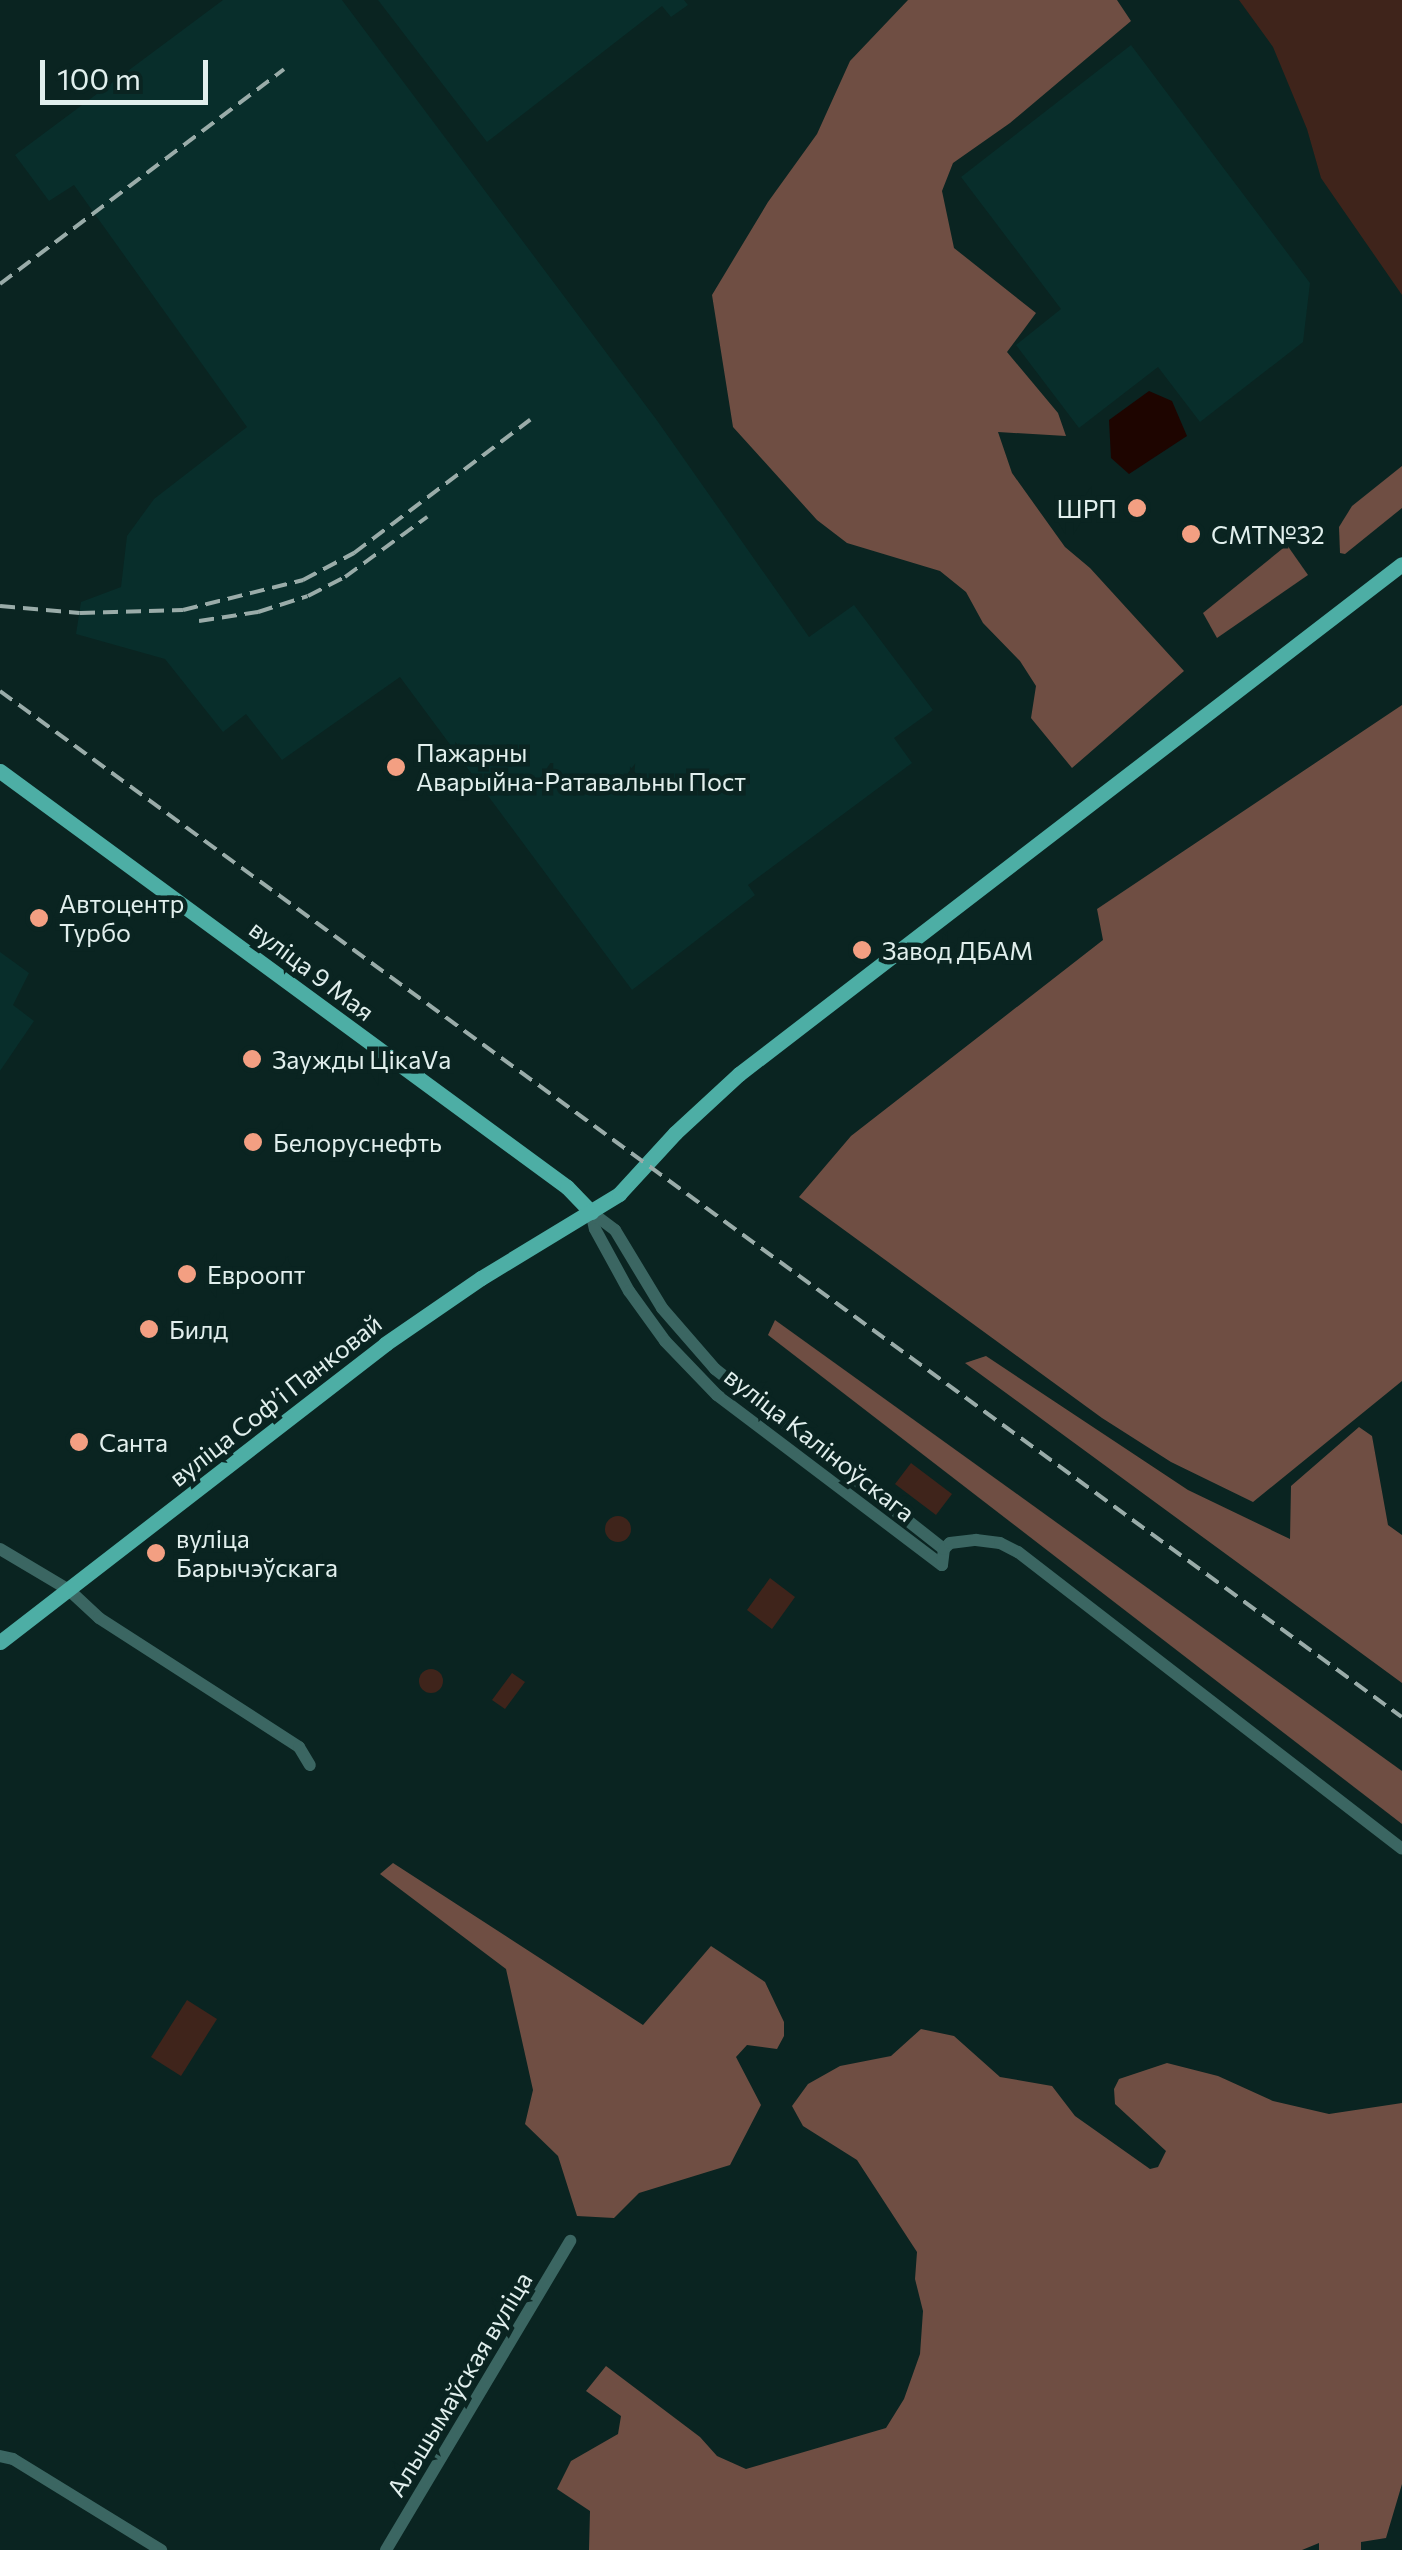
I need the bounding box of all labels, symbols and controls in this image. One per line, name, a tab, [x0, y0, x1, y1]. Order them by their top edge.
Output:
scale bar	[45, 40, 212, 102]
text: 100 m	[57, 59, 141, 96]
place label: ШРП	[1057, 493, 1117, 523]
marker: ШРП	[1126, 497, 1148, 519]
place label: СМТ№32	[1211, 519, 1325, 549]
marker: СМТ№32	[1180, 523, 1202, 545]
place label: Пажарны Аварыйна-Ратавальны Пост	[416, 738, 746, 797]
marker: Пажарны Аварыйна-Ратавальны Пост	[385, 756, 407, 778]
place label: Автоцентр Турбо	[59, 889, 184, 948]
marker: Автоцентр Турбо	[28, 907, 50, 929]
street label: вуліца 9 Мая	[244, 913, 380, 1027]
place label: Завод ДБАМ	[882, 935, 1033, 965]
marker: Завод ДБАМ	[851, 939, 873, 961]
place label: Заужды ЦікаVа	[272, 1044, 451, 1074]
marker: Заужды ЦікаVа	[241, 1048, 263, 1070]
place label: Белоруснефть	[273, 1127, 442, 1157]
marker: Белоруснефть	[242, 1131, 264, 1153]
place label: Евроопт	[207, 1259, 306, 1289]
marker: Евроопт	[176, 1263, 198, 1285]
street label: вуліца Софʼі Панковай	[163, 1308, 387, 1492]
place label: Билд	[169, 1314, 228, 1344]
marker: Билд	[138, 1318, 160, 1340]
street label: вуліца Каліноўскага	[719, 1360, 921, 1528]
place label: Санта	[99, 1427, 168, 1457]
marker: Санта	[68, 1431, 90, 1453]
place label: вуліца Барычэўскага	[176, 1524, 338, 1583]
marker: вуліца Барычэўскага	[145, 1542, 167, 1564]
street label: Альшымаўская вуліца	[380, 2266, 538, 2502]

